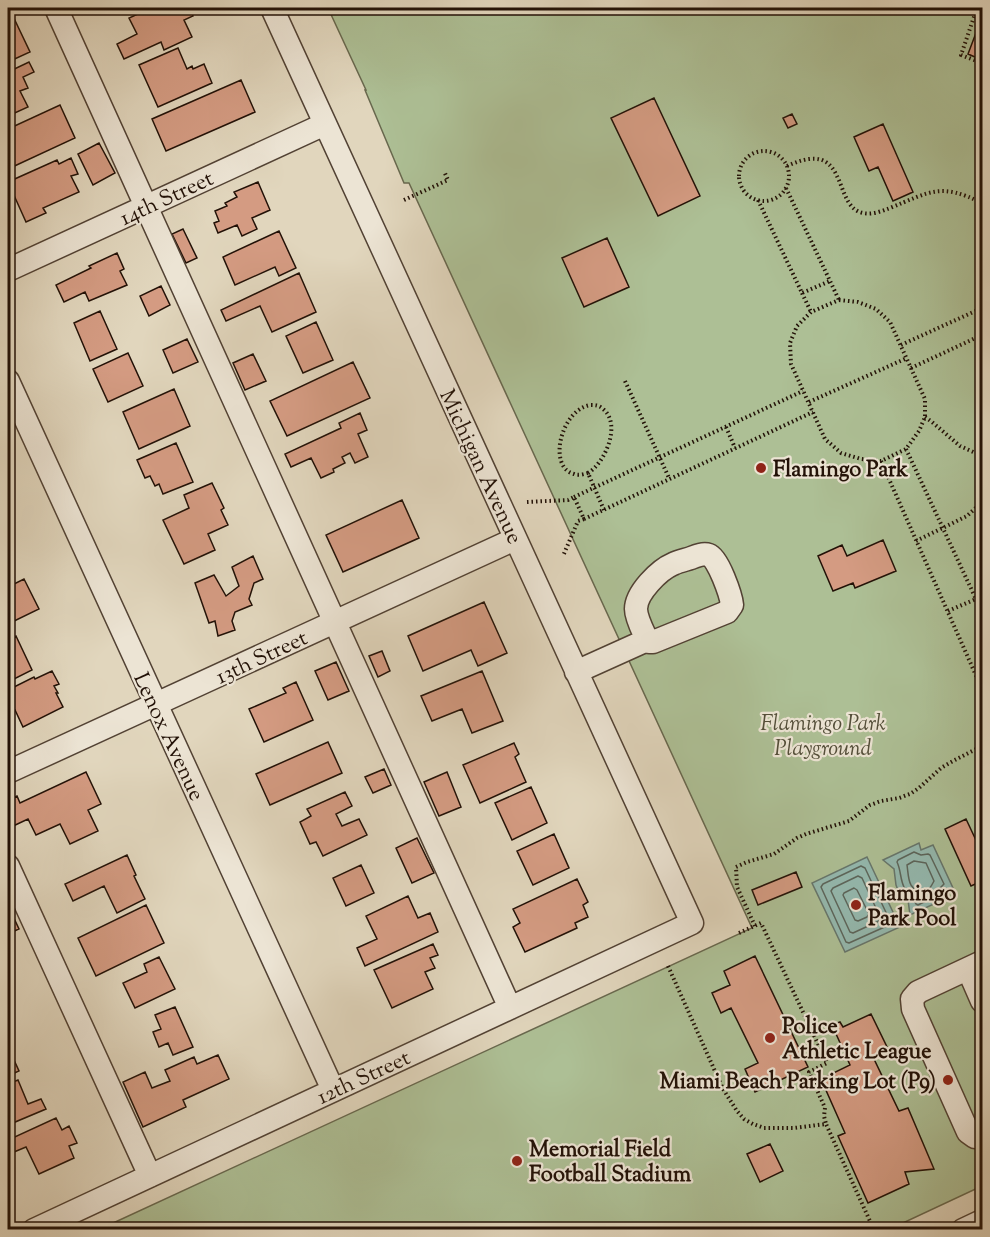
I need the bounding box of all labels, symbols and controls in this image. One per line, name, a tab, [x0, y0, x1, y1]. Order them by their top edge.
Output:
street label: 14th Street	[115, 164, 220, 235]
street label: Michigan Avenue	[429, 385, 529, 550]
place label: Flamingo Park	[773, 455, 908, 487]
marker: Flamingo Park	[754, 461, 768, 475]
street label: 13th Street	[211, 623, 314, 694]
street label: Lenox Avenue	[124, 668, 211, 807]
park label: Flamingo Park Playground	[760, 709, 886, 766]
place label: Flamingo Park Pool	[868, 879, 957, 936]
marker: Flamingo Park Pool	[849, 898, 863, 912]
place label: Police Athletic League	[782, 1012, 931, 1069]
marker: Police Athletic League	[763, 1031, 777, 1045]
street label: 12th Street	[312, 1043, 417, 1114]
place label: Miami Beach Parking Lot (P9)	[660, 1067, 936, 1099]
marker: Miami Beach Parking Lot (P9)	[941, 1073, 955, 1087]
place label: Memorial Field Football Stadium	[529, 1135, 692, 1192]
marker: Memorial Field Football Stadium	[510, 1154, 524, 1168]

